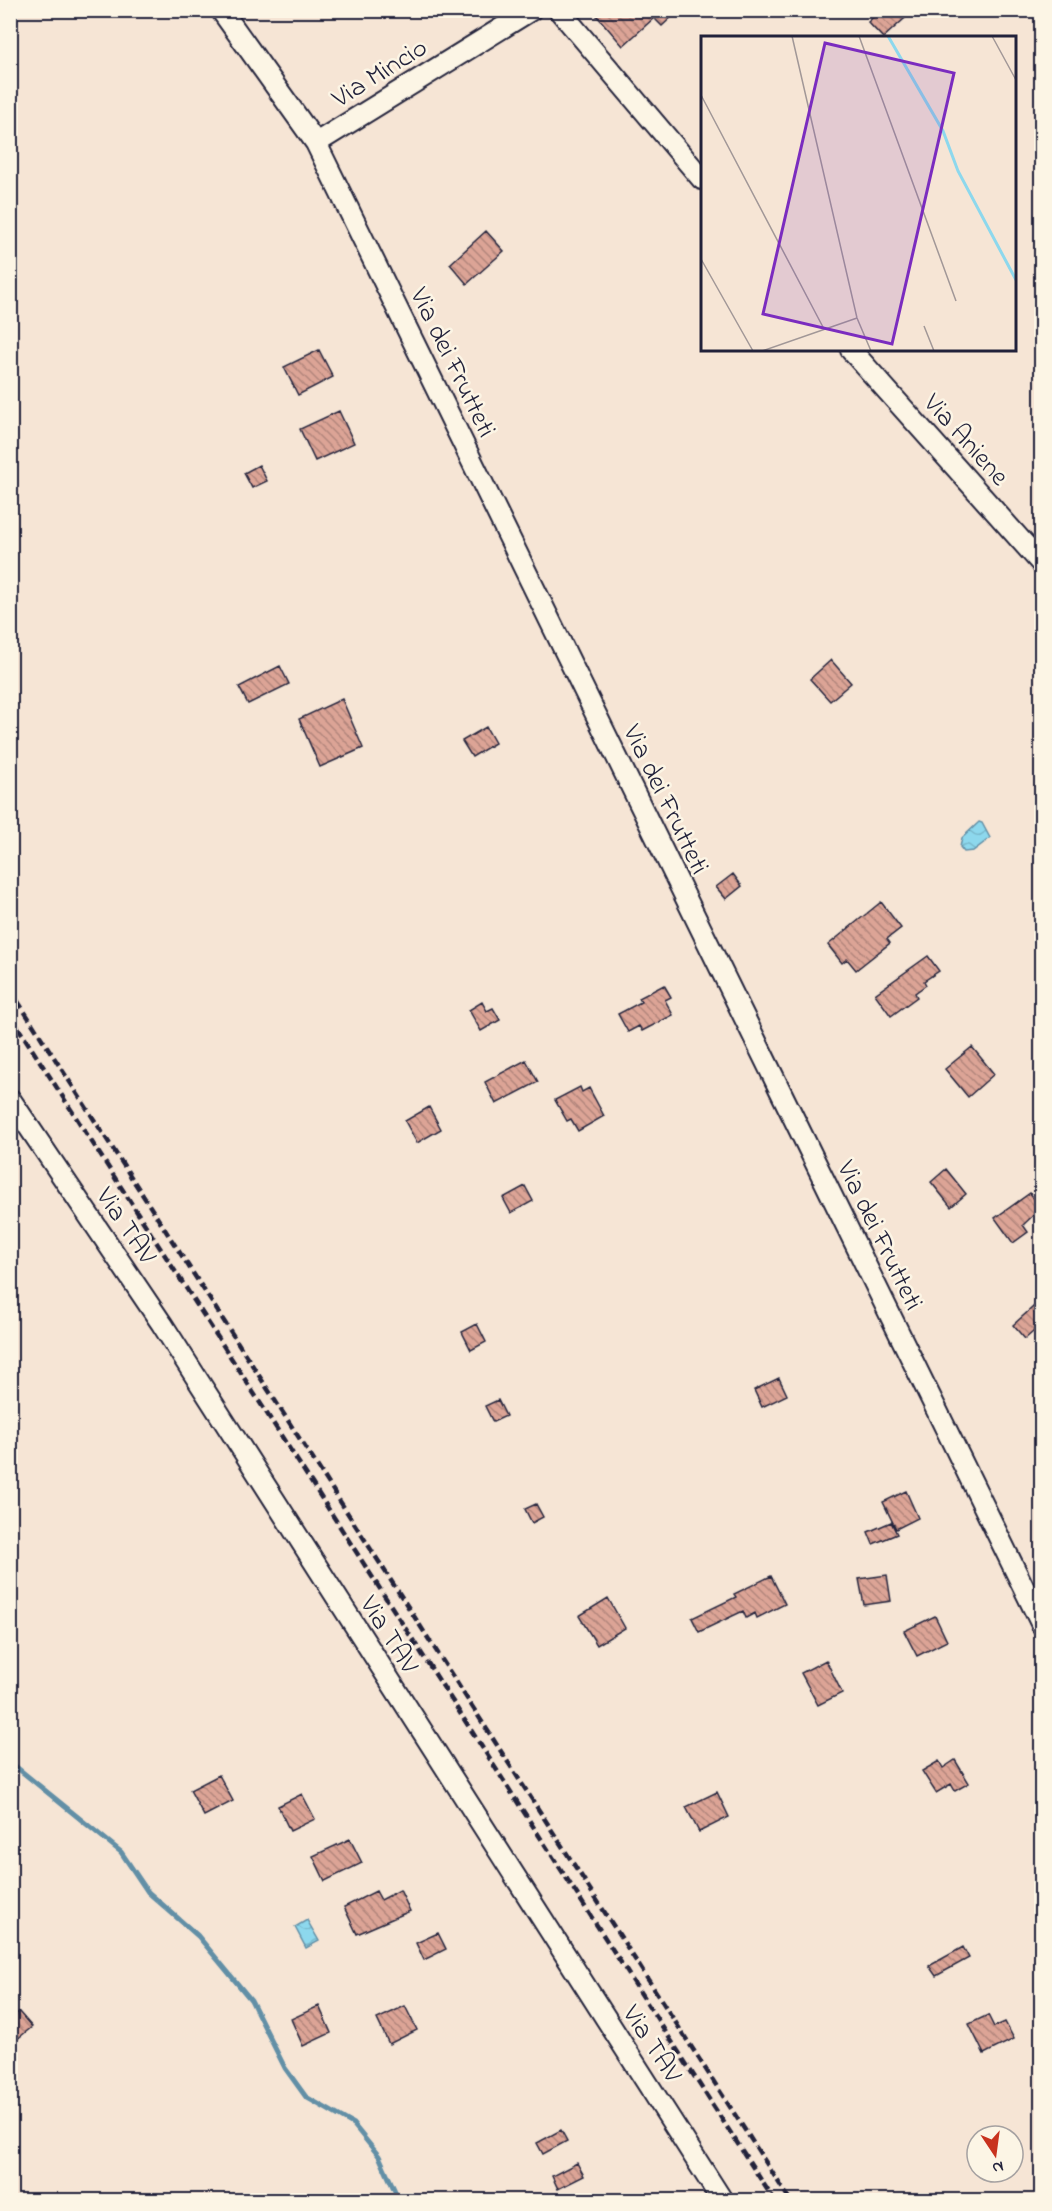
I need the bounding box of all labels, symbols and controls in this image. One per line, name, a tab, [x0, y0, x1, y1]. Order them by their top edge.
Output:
street label: Via Mincio	[324, 30, 435, 119]
inset map	[701, 36, 1016, 351]
street label: Via dei Frutteti	[398, 281, 505, 445]
street label: Via Aniene	[912, 385, 1018, 496]
street label: Via dei Frutteti	[611, 718, 718, 882]
street label: Via dei Frutteti	[825, 1154, 932, 1318]
street label: Via TAV	[84, 1179, 165, 1273]
street label: Via TAV	[348, 1588, 427, 1682]
street label: Via TAV	[611, 1997, 691, 2091]
north arrow	[965, 2124, 1025, 2184]
text: N	[990, 2154, 1006, 2180]

